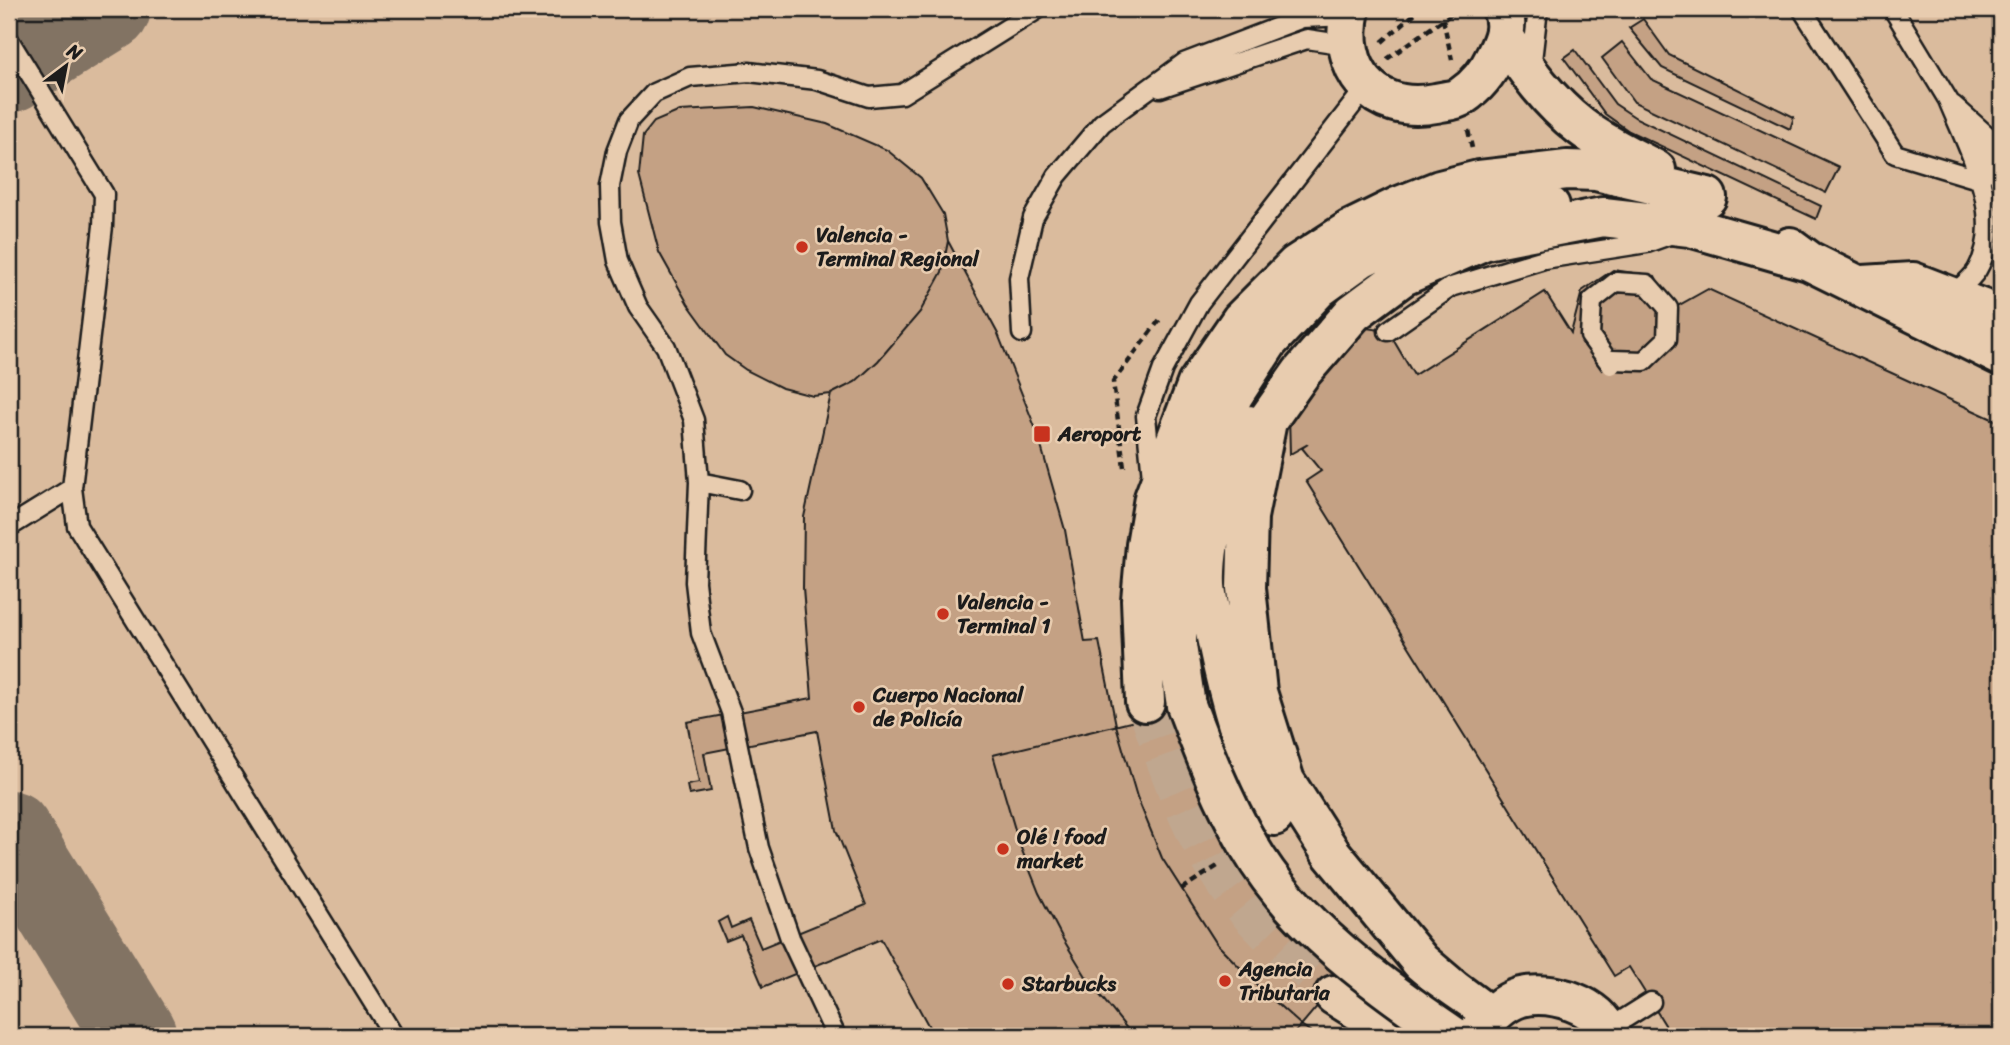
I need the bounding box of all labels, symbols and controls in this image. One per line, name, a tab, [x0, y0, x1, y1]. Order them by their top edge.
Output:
north arrow	[32, 32, 102, 102]
text: N	[60, 34, 90, 70]
place label: Valencia - Terminal Regional	[816, 216, 980, 278]
marker: Valencia - Terminal Regional	[794, 239, 810, 255]
place label: Aeroport	[1057, 415, 1142, 453]
marker: Aeroport	[1032, 424, 1052, 444]
place label: Valencia - Terminal 1	[957, 583, 1051, 645]
marker: Valencia - Terminal 1	[935, 606, 951, 622]
place label: Cuerpo Nacional de Policía	[872, 676, 1024, 738]
marker: Cuerpo Nacional de Policía	[851, 699, 867, 715]
place label: Olé ! food market	[1016, 818, 1107, 880]
marker: Olé ! food market	[995, 841, 1011, 857]
place label: Agencia Tributaria	[1238, 950, 1331, 1012]
place label: Starbucks	[1021, 965, 1117, 1003]
marker: Agencia Tributaria	[1217, 973, 1233, 989]
marker: Starbucks	[1000, 976, 1016, 992]

